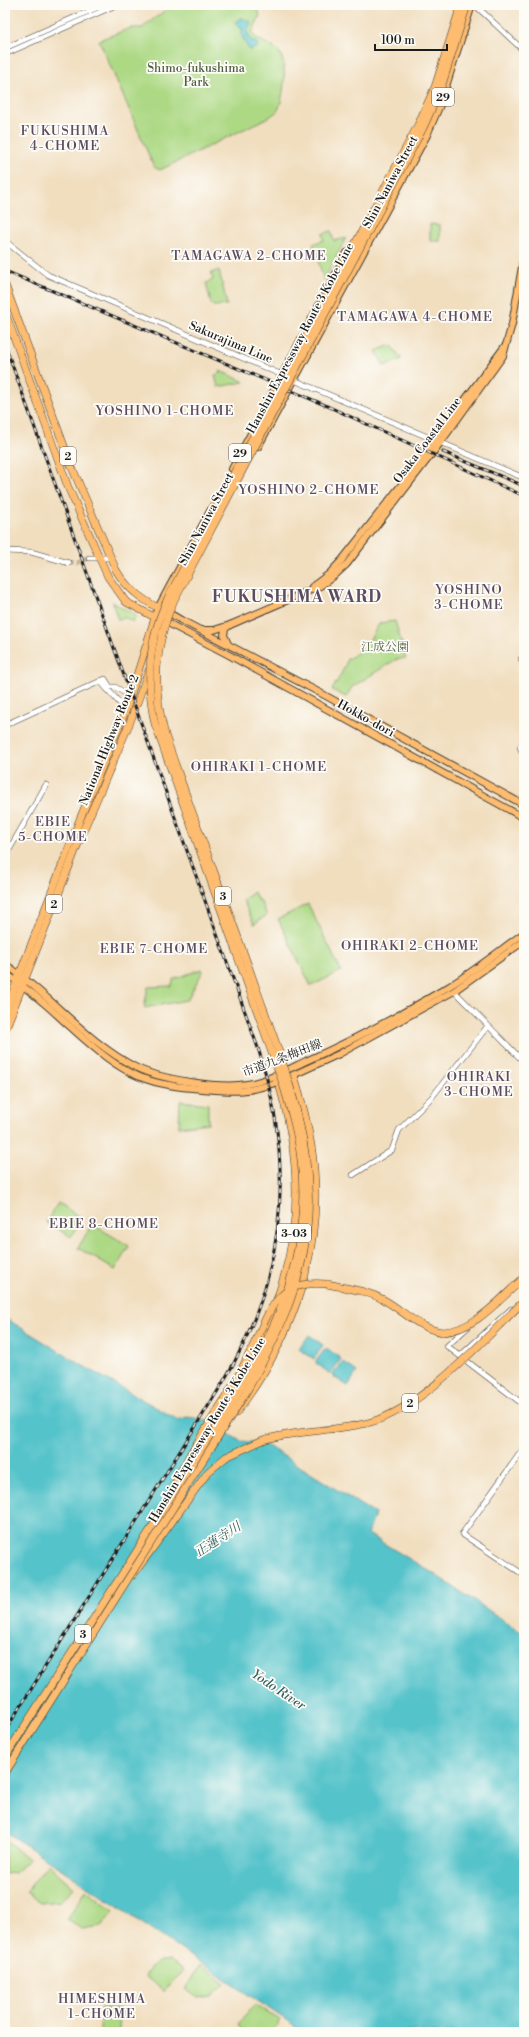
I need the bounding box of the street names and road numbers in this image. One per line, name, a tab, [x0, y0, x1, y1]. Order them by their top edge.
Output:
road number: 29	[432, 88, 454, 106]
street label: Shin Naniwa Street	[360, 133, 422, 231]
street label: Hanshin Expressway Route 3 Kobe Line	[244, 240, 357, 436]
street label: Sakurajima Line	[187, 318, 275, 367]
street label: Osaka Coastal Line	[390, 394, 465, 486]
road number: 29	[229, 444, 251, 462]
road number: 2	[60, 447, 76, 465]
street label: Shin Naniwa Street	[176, 470, 238, 568]
street label: National Highway Route 2	[76, 672, 143, 808]
street label: Hokko-dori	[334, 697, 397, 740]
road number: 3	[215, 887, 231, 905]
road number: 2	[46, 895, 62, 913]
street label: 市道九条梅田線	[240, 1036, 324, 1081]
road number: 3-03	[277, 1224, 311, 1242]
street label: Hanshin Expressway Route 3 Kobe Line	[146, 1335, 269, 1526]
road number: 2	[402, 1394, 418, 1412]
road number: 3	[75, 1625, 91, 1643]

